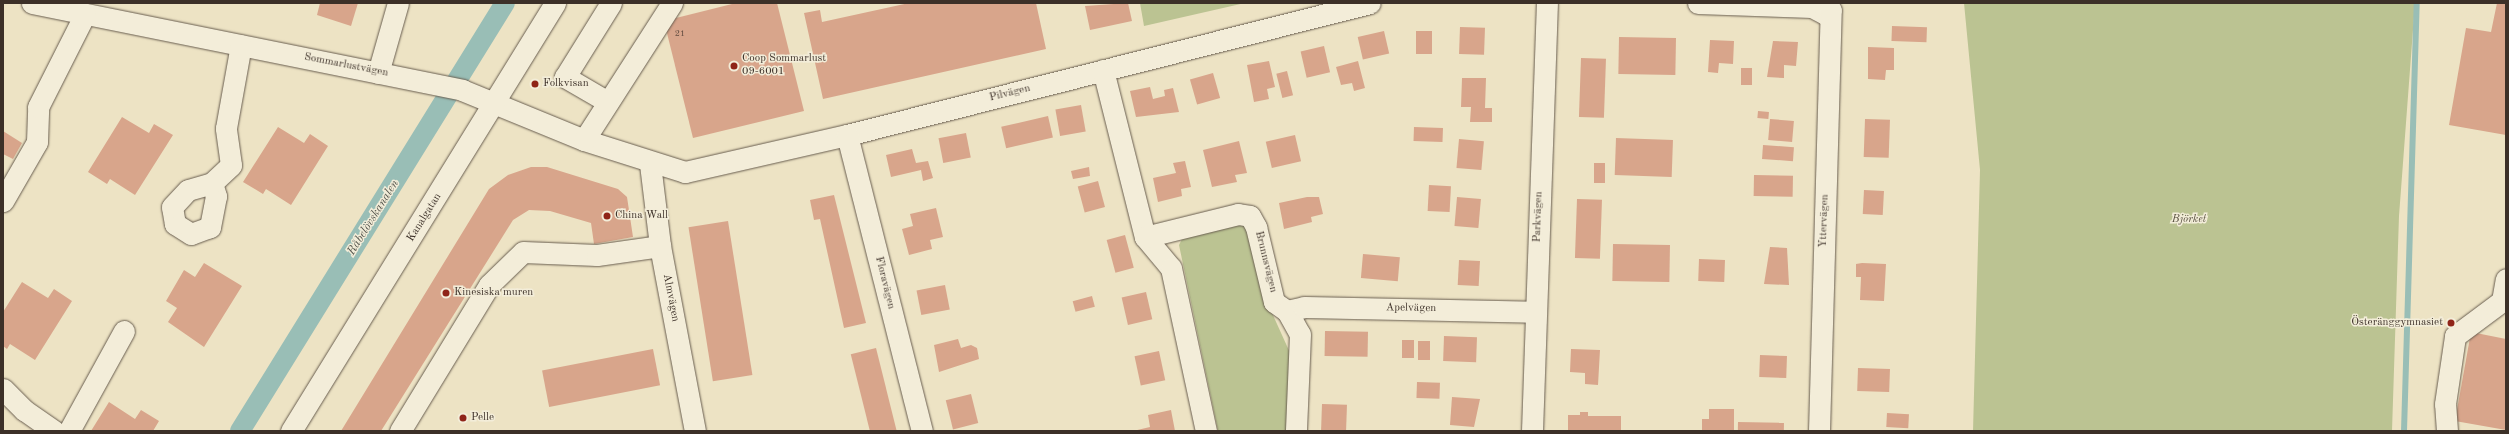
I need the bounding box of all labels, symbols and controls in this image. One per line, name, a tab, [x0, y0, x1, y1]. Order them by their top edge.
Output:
house number: 21	[675, 29, 685, 39]
street label: Sommarlustvägen	[303, 51, 389, 81]
place label: Coop Sommarlust 09-6001	[742, 53, 826, 79]
marker: Coop Sommarlust 09-6001	[729, 61, 739, 71]
place label: Folkvisan	[543, 77, 589, 91]
marker: Folkvisan	[530, 79, 540, 89]
street label: Pilvägen	[988, 83, 1032, 105]
water label: Råbelövskanalen	[345, 178, 403, 258]
street label: Kanalgatan	[405, 191, 445, 245]
street label: Parkvägen	[1532, 191, 1546, 243]
street label: Yttervägen	[1817, 194, 1833, 248]
place label: China Wall	[615, 209, 668, 223]
marker: China Wall	[602, 211, 612, 221]
park label: Björket	[2172, 213, 2206, 227]
street label: Brunnsvägen	[1251, 230, 1279, 294]
street label: Floravägen	[871, 255, 897, 311]
street label: Almvägen	[659, 273, 681, 323]
place label: Kinesiska muren	[454, 286, 533, 300]
marker: Kinesiska muren	[441, 288, 451, 298]
street label: Apelvägen	[1386, 302, 1436, 316]
place label: Österänggymnasiet	[2351, 316, 2443, 330]
marker: Österänggymnasiet	[2446, 318, 2456, 328]
place label: Pelle	[471, 411, 494, 425]
marker: Pelle	[458, 413, 468, 423]

